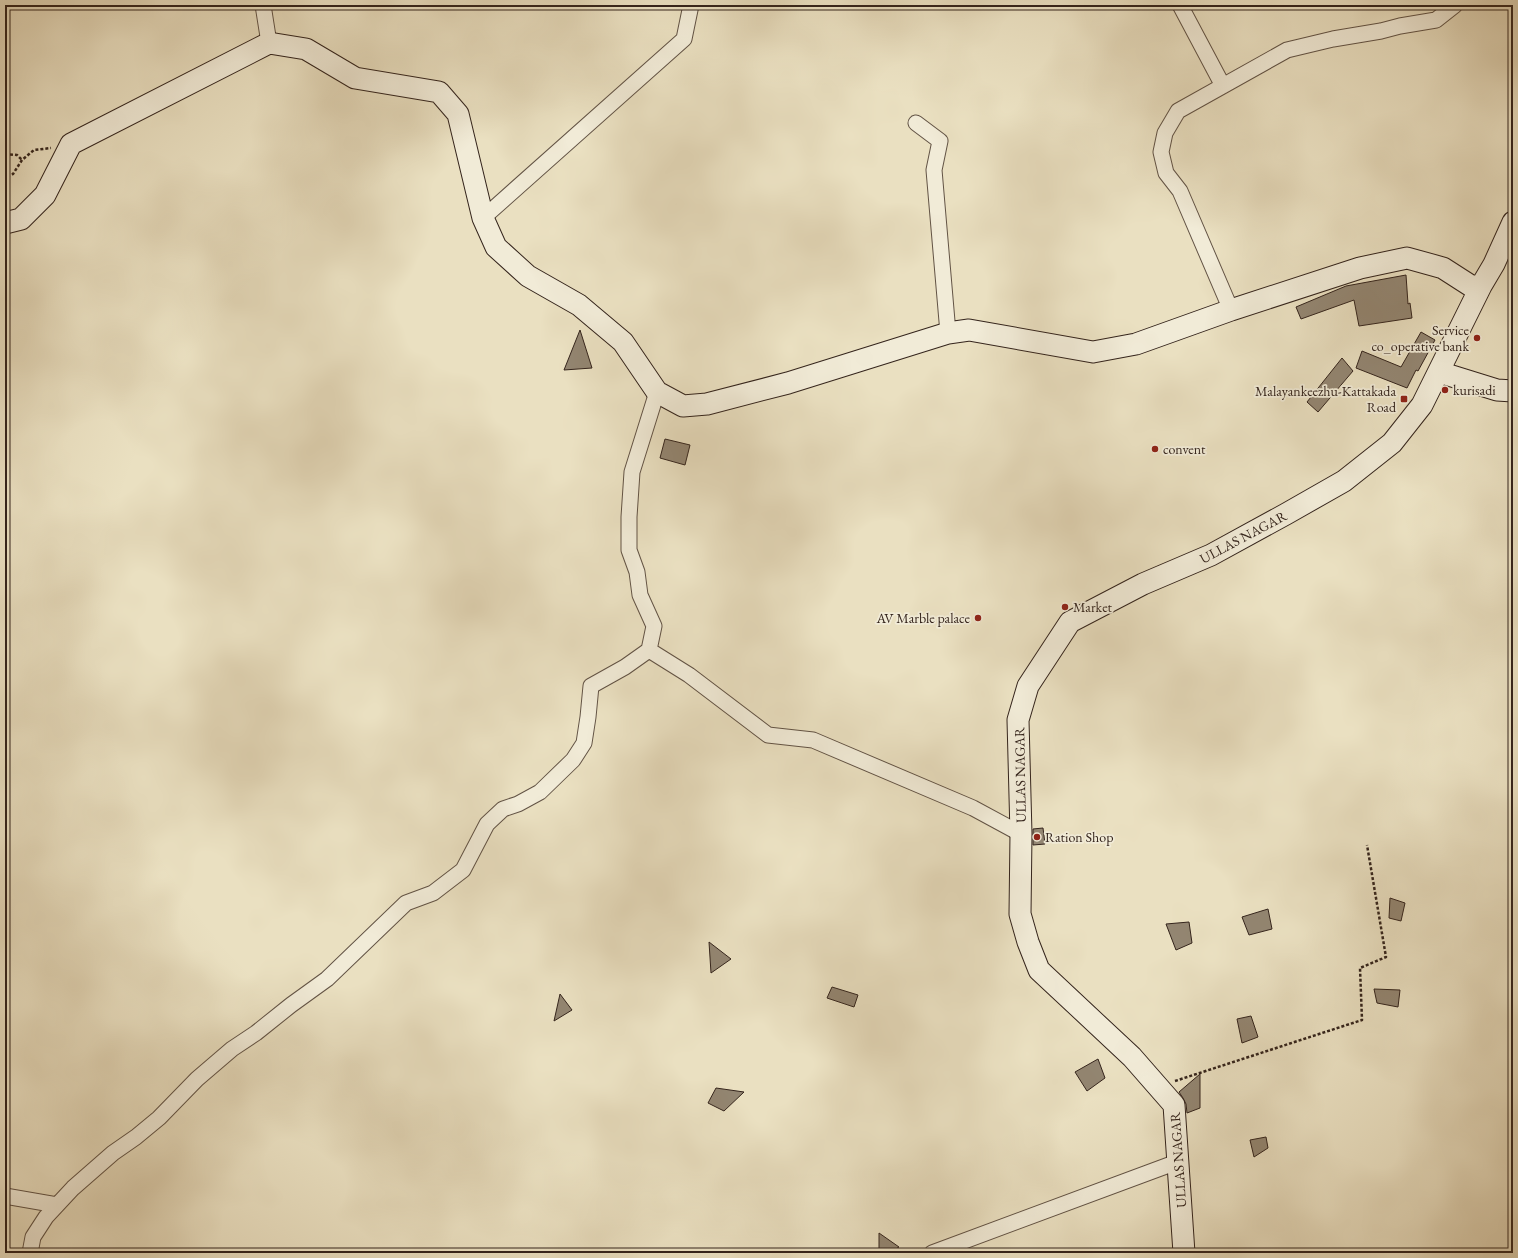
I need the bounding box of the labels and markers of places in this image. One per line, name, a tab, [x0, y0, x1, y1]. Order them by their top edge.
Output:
place label: Service co_operative bank	[1371, 321, 1470, 355]
marker: Service co_operative bank	[1472, 333, 1482, 343]
place label: kurisadi	[1453, 381, 1496, 399]
place label: Malayankeezhu-Kattakada Road	[1255, 382, 1397, 416]
marker: kurisadi	[1440, 385, 1450, 395]
marker: Malayankeezhu-Kattakada Road	[1399, 394, 1409, 404]
place label: convent	[1163, 440, 1206, 458]
marker: convent	[1150, 444, 1160, 454]
place label: Market	[1073, 598, 1113, 616]
marker: Market	[1060, 602, 1070, 612]
place label: AV Marble palace	[875, 609, 971, 627]
marker: AV Marble palace	[973, 613, 983, 623]
place label: Ration Shop	[1045, 828, 1113, 846]
marker: Ration Shop	[1032, 832, 1042, 842]

